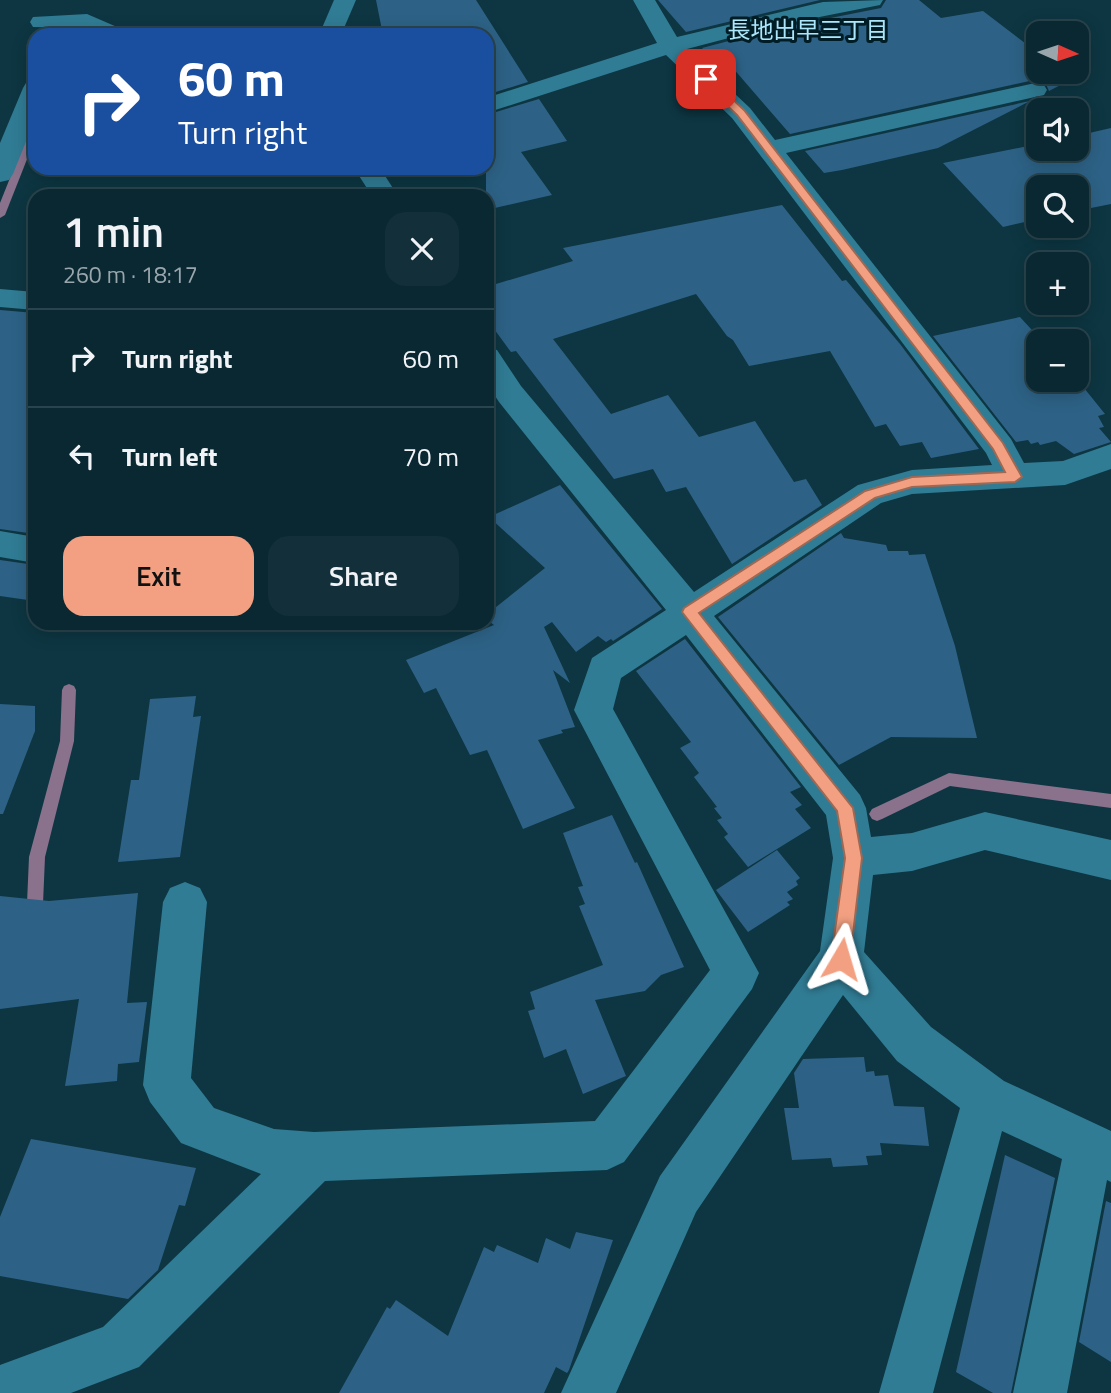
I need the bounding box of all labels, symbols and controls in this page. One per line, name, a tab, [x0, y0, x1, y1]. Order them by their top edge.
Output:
district label: 長地出早三丁目	[728, 12, 889, 47]
north arrow	[1026, 21, 1088, 84]
map controls	[1026, 21, 1089, 392]
text: 60 m	[178, 40, 285, 115]
pin	[676, 49, 736, 109]
icon: right	[63, 56, 154, 147]
icon: arrive	[687, 60, 725, 98]
button: sound	[1026, 98, 1089, 161]
text: Turn right	[178, 108, 307, 156]
button: search	[1026, 175, 1089, 238]
text: 1 min	[63, 199, 164, 263]
button: close	[385, 212, 459, 286]
button: +	[1026, 252, 1089, 315]
text: 260 m · 18:17	[63, 257, 198, 292]
button: −	[1026, 329, 1089, 392]
icon: right	[63, 339, 101, 377]
text: Turn right	[122, 339, 233, 378]
text: 60 m	[402, 339, 459, 378]
icon: left	[63, 437, 101, 475]
text: Turn left	[122, 437, 217, 476]
text: 70 m	[402, 437, 459, 476]
button: Exit	[63, 536, 254, 616]
button: Share	[268, 536, 459, 616]
position arrow	[804, 922, 878, 996]

